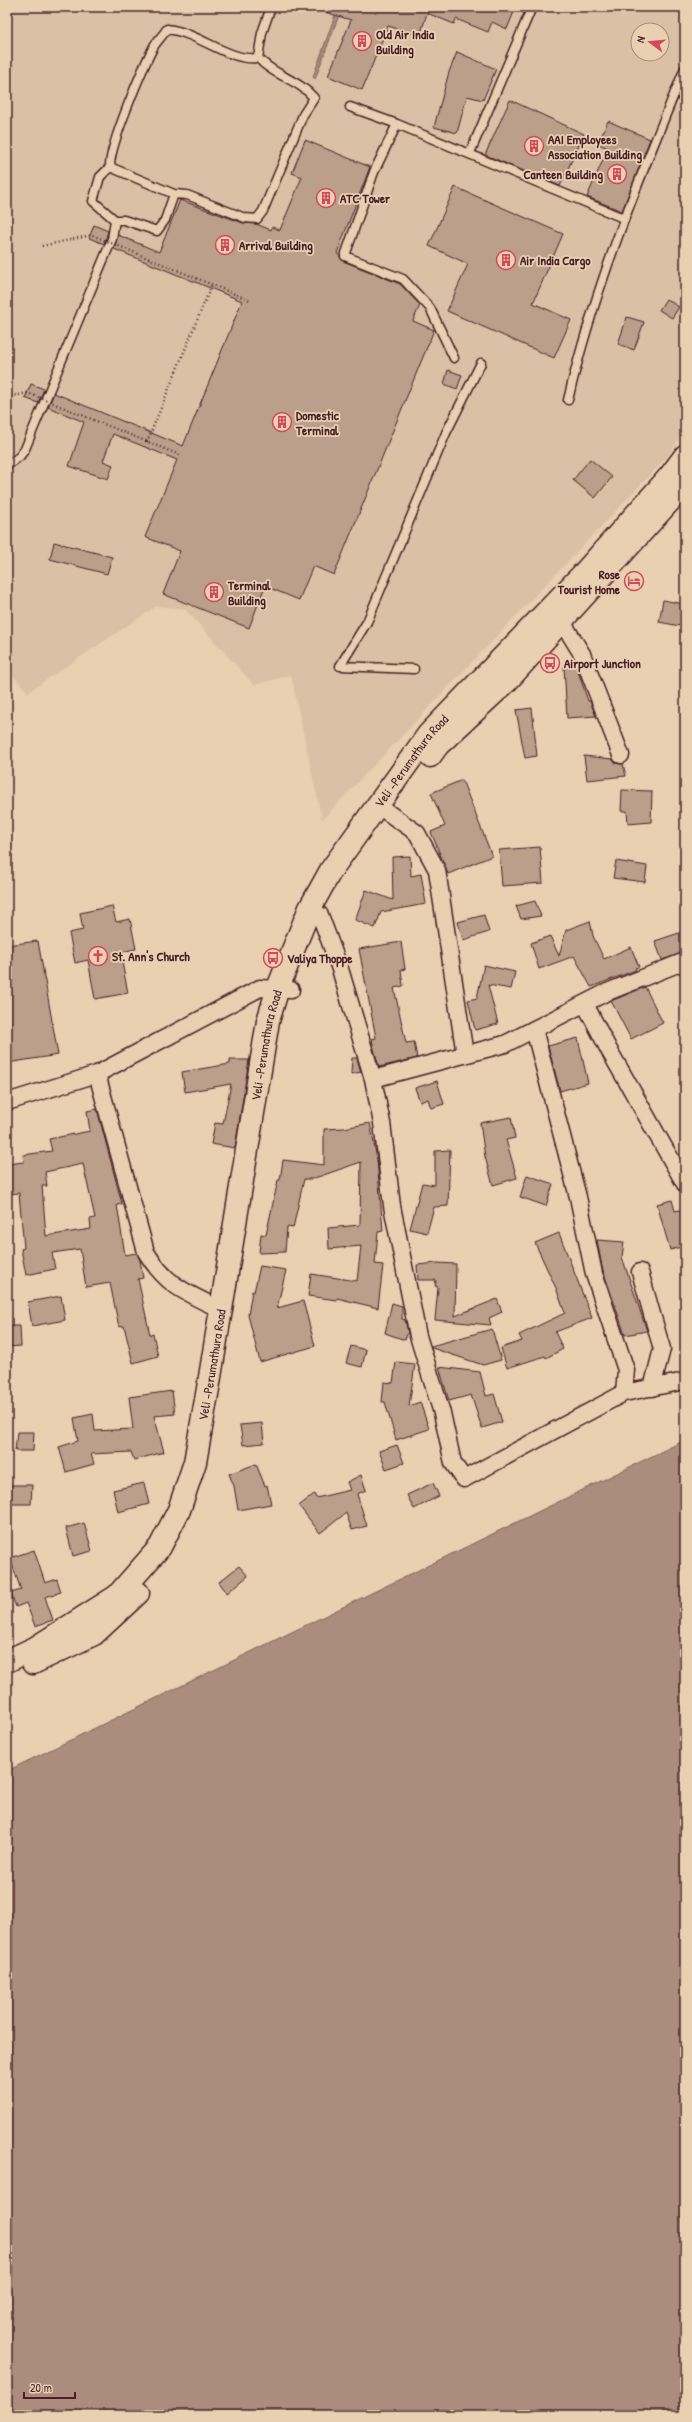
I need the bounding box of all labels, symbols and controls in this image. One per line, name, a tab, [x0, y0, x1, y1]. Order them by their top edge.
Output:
north arrow	[630, 22, 670, 62]
place label: Old Air India Building	[376, 25, 435, 59]
building icon: Old Air India Building	[351, 30, 373, 52]
text: N	[633, 34, 648, 44]
place label: AAI Employees Association Building	[548, 130, 642, 164]
building icon: AAI Employees Association Building	[523, 135, 545, 157]
building icon: Canteen Building	[606, 163, 628, 185]
place label: Canteen Building	[523, 165, 603, 184]
building icon: ATC Tower	[315, 187, 337, 209]
place label: ATC Tower	[340, 189, 391, 207]
building icon: Arrival Building	[214, 234, 236, 256]
place label: Arrival Building	[239, 236, 313, 255]
building icon: Air India Cargo	[495, 249, 517, 271]
place label: Air India Cargo	[520, 251, 591, 270]
place label: Domestic Terminal	[295, 406, 340, 439]
building icon: Domestic Terminal	[271, 411, 293, 433]
place label: Rose Tourist Home	[557, 565, 621, 598]
hotel icon: Rose Tourist Home	[623, 570, 645, 592]
place label: Terminal Building	[227, 576, 271, 610]
building icon: Terminal Building	[203, 581, 225, 603]
bus stop icon: Airport Junction	[539, 652, 561, 674]
place label: Airport Junction	[564, 654, 641, 673]
street label: Veli -Perumathura Road	[370, 710, 452, 811]
church icon: St. Ann's Church	[87, 945, 109, 967]
place label: St. Ann's Church	[112, 947, 190, 965]
bus stop icon: Valiya Thoppe	[262, 947, 284, 969]
place label: Valiya Thoppe	[287, 949, 353, 968]
street label: Veli -Perumathura Road	[246, 988, 286, 1102]
street label: Veli -Perumathura Road	[194, 1308, 230, 1422]
scale bar	[24, 2374, 75, 2400]
text: 20 m	[30, 2379, 52, 2396]

